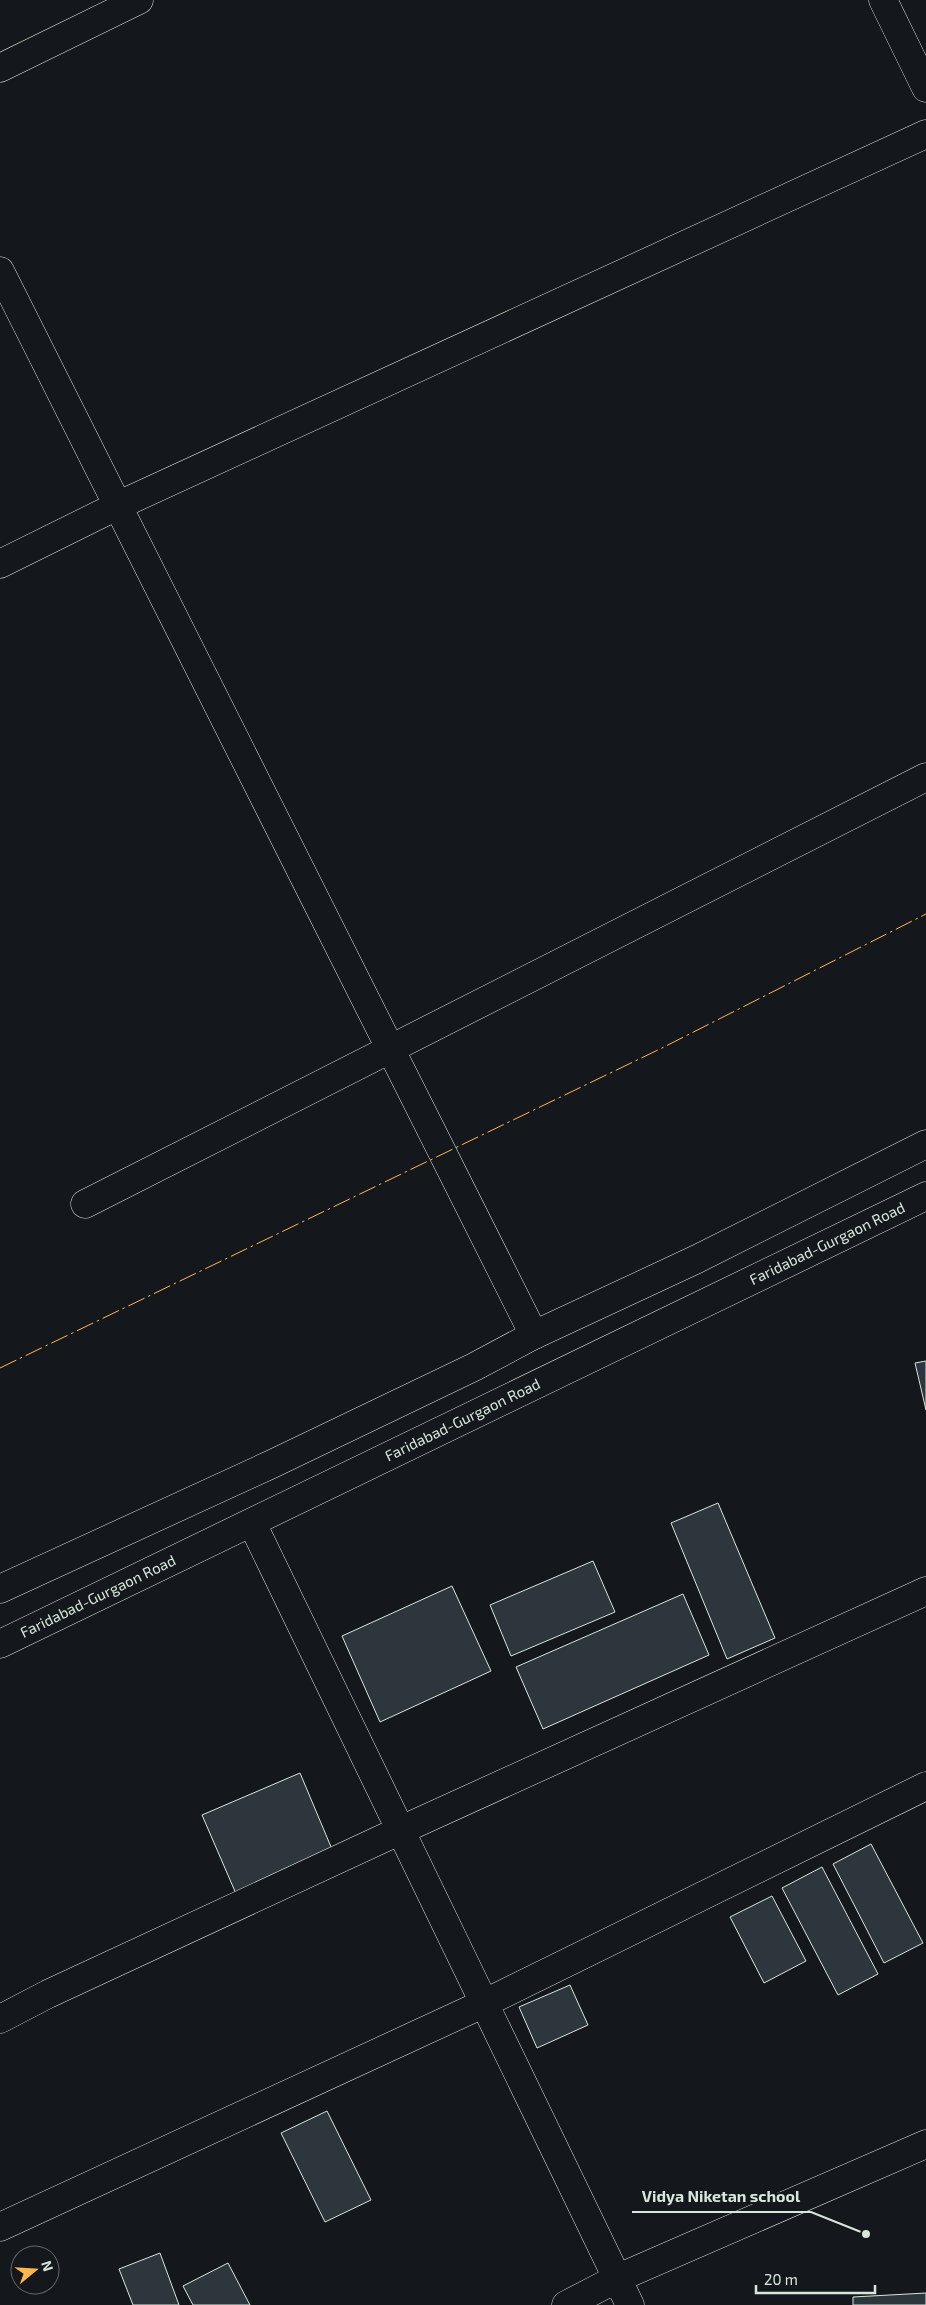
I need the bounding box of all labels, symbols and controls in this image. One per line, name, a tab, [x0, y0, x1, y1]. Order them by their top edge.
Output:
street label: Faridabad-Gurgaon Road	[746, 1198, 907, 1288]
street label: Faridabad-Gurgaon Road	[382, 1374, 543, 1464]
street label: Faridabad-Gurgaon Road	[17, 1550, 178, 1641]
callout: Vidya Niketan school	[632, 2181, 811, 2212]
text: Vidya Niketan school	[642, 2186, 801, 2206]
north arrow	[10, 2245, 60, 2295]
text: N	[38, 2258, 57, 2273]
scale bar	[756, 2262, 875, 2294]
text: 20 m	[764, 2270, 798, 2288]

